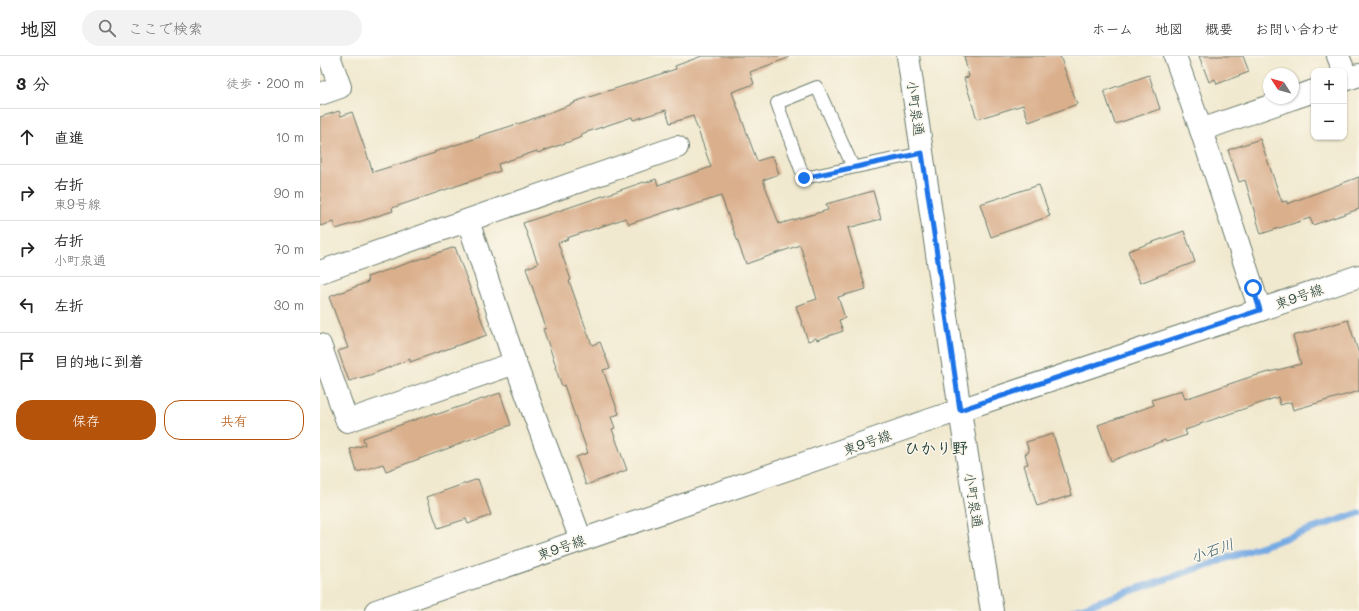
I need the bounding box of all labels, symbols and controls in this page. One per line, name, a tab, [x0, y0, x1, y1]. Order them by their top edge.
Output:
search box	[82, 10, 362, 46]
text: 地図	[20, 16, 58, 41]
icon: search	[96, 17, 118, 39]
text: ここで検索	[128, 18, 203, 38]
text: ホーム	[1092, 19, 1133, 38]
text: 地図	[1155, 19, 1183, 38]
text: 概要	[1205, 19, 1233, 38]
text: お問い合わせ	[1255, 19, 1339, 38]
north arrow	[1263, 68, 1299, 104]
map controls	[1311, 68, 1347, 140]
button: +	[1311, 68, 1347, 104]
text: 3 分	[16, 72, 49, 94]
text: 徒歩 · 200 m	[226, 74, 304, 91]
street label: 小町泉通	[903, 79, 929, 137]
button: −	[1311, 104, 1347, 140]
icon: ahead	[16, 126, 38, 148]
text: 直進	[54, 127, 84, 147]
text: 10 m	[276, 128, 304, 145]
route end	[795, 169, 813, 187]
text: 右折	[54, 174, 84, 194]
icon: right	[16, 182, 38, 204]
text: 90 m	[274, 184, 304, 201]
text: 東9号線	[54, 195, 101, 212]
text: 右折	[54, 230, 84, 250]
icon: right	[16, 238, 38, 260]
text: 70 m	[274, 240, 304, 257]
text: 小町泉通	[54, 251, 106, 268]
route start	[1244, 279, 1262, 297]
street label: 東9号線	[1272, 279, 1326, 313]
icon: left	[16, 294, 38, 316]
text: 左折	[54, 295, 84, 315]
text: 30 m	[274, 296, 304, 313]
icon: arrive	[16, 350, 38, 372]
text: 目的地に到着	[54, 351, 144, 371]
button: 保存	[16, 400, 156, 440]
button: 共有	[164, 400, 304, 440]
street label: 東9号線	[840, 425, 894, 459]
district label: ひかり野	[904, 437, 968, 458]
street label: 小町泉通	[960, 471, 988, 529]
street label: 東9号線	[534, 530, 588, 564]
water label: 小石川	[1187, 533, 1237, 567]

